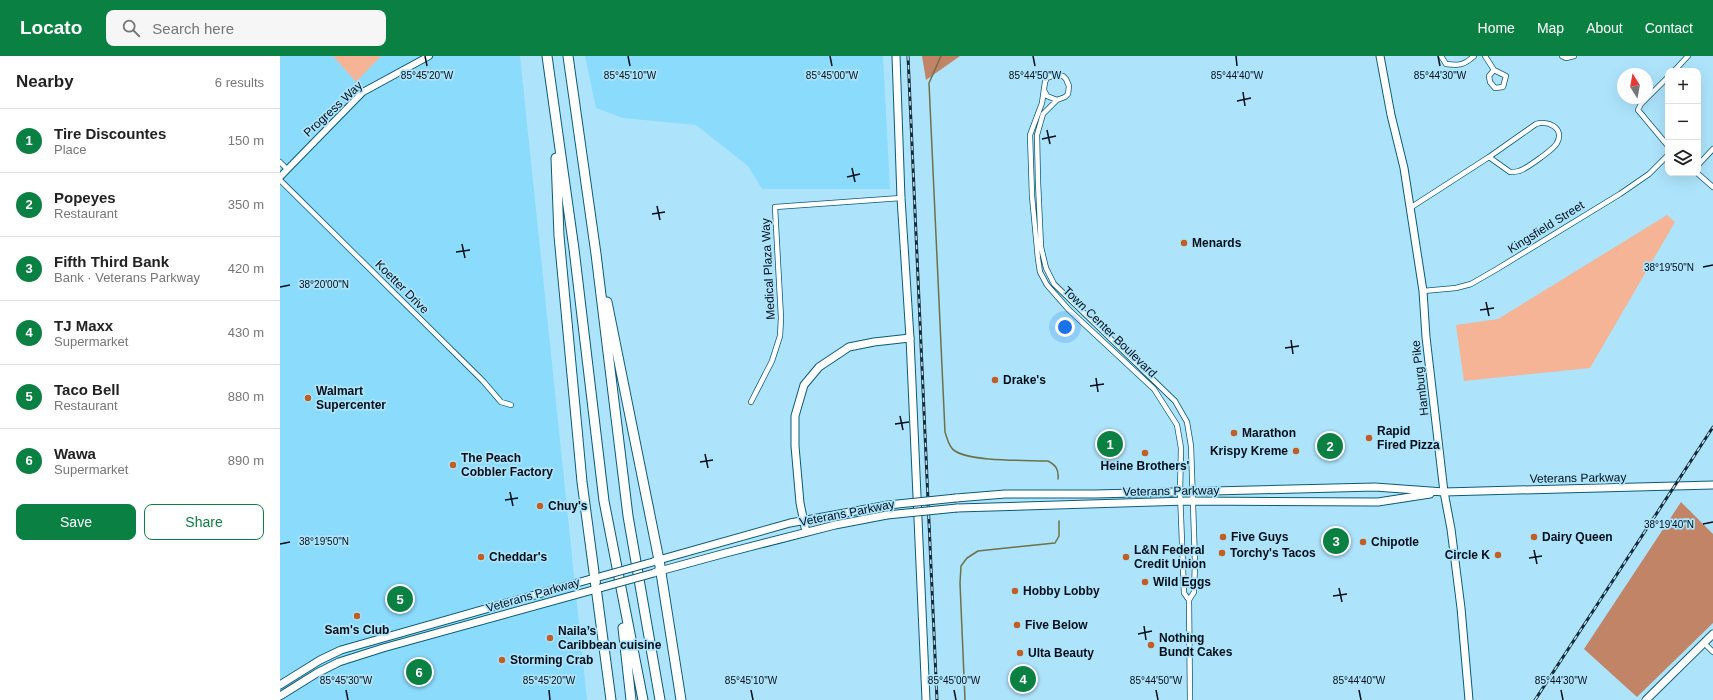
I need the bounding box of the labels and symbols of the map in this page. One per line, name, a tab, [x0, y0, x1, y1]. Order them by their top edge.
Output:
north arrow	[1617, 68, 1653, 104]
text: 85°45'20"W	[401, 70, 454, 81]
text: 85°45'10"W	[604, 70, 657, 81]
text: 85°45'00"W	[806, 70, 859, 81]
text: 85°44'50"W	[1009, 70, 1062, 81]
text: 85°44'40"W	[1211, 70, 1264, 81]
text: 85°44'30"W	[1414, 70, 1467, 81]
street label: Progress Way	[301, 78, 365, 140]
street label: Kingsfield Street	[1505, 198, 1587, 256]
street label: Medical Plaza Way	[758, 218, 778, 320]
place label: Menards	[1192, 236, 1242, 250]
marker: Menards	[1179, 238, 1189, 248]
street label: Koetter Drive	[372, 257, 432, 317]
text: 38°19'50"N	[1644, 262, 1694, 273]
text: 38°20'00"N	[299, 279, 349, 290]
street label: Town Center Boulevard	[1060, 284, 1160, 380]
your location	[1055, 317, 1075, 337]
street label: Hamburg Pike	[1408, 339, 1432, 417]
place label: Drake's	[1003, 373, 1046, 387]
marker: Drake's	[990, 375, 1000, 385]
place label: Walmart Supercenter	[316, 384, 386, 412]
marker: Walmart Supercenter	[303, 393, 313, 403]
place label: Rapid Fired Pizza	[1377, 424, 1440, 452]
place label: Marathon	[1242, 426, 1296, 440]
marker: Marathon	[1229, 428, 1239, 438]
pin: 1	[1097, 429, 1123, 459]
pin: 2	[1317, 431, 1343, 461]
marker: Rapid Fired Pizza	[1364, 433, 1374, 443]
place label: Krispy Kreme	[1210, 444, 1288, 458]
marker: Krispy Kreme	[1291, 446, 1301, 456]
marker: Heine Brothers'	[1140, 448, 1150, 458]
place label: The Peach Cobbler Factory	[461, 451, 553, 479]
place label: Heine Brothers'	[1101, 459, 1190, 473]
marker: The Peach Cobbler Factory	[448, 460, 458, 470]
street label: Veterans Parkway	[1530, 470, 1626, 486]
street label: Veterans Parkway	[1123, 483, 1219, 499]
street label: Veterans Parkway	[798, 497, 896, 529]
place label: Chuy's	[548, 499, 588, 513]
marker: Chuy's	[535, 501, 545, 511]
text: 38°19'40"N	[1644, 519, 1694, 530]
pin: 3	[1323, 526, 1349, 556]
place label: Five Guys	[1231, 530, 1289, 544]
place label: Dairy Queen	[1542, 530, 1613, 544]
marker: Five Guys	[1218, 532, 1228, 542]
marker: Dairy Queen	[1529, 532, 1539, 542]
place label: Chipotle	[1371, 535, 1419, 549]
text: 38°19'50"N	[299, 536, 349, 547]
marker: Chipotle	[1358, 537, 1368, 547]
place label: L&N Federal Credit Union	[1134, 543, 1206, 571]
place label: Torchy's Tacos	[1230, 546, 1316, 560]
marker: Torchy's Tacos	[1217, 548, 1227, 558]
place label: Circle K	[1445, 548, 1490, 562]
place label: Cheddar's	[489, 550, 548, 564]
marker: Circle K	[1493, 550, 1503, 560]
marker: Cheddar's	[476, 552, 486, 562]
marker: L&N Federal Credit Union	[1121, 552, 1131, 562]
street label: Veterans Parkway	[485, 575, 581, 615]
place label: Wild Eggs	[1153, 575, 1211, 589]
marker: Wild Eggs	[1140, 577, 1150, 587]
pin: 5	[387, 584, 413, 614]
place label: Hobby Lobby	[1023, 584, 1100, 598]
marker: Hobby Lobby	[1010, 586, 1020, 596]
marker: Sam's Club	[352, 611, 362, 621]
place label: Five Below	[1025, 618, 1088, 632]
marker: Five Below	[1012, 620, 1022, 630]
place label: Sam's Club	[325, 623, 389, 637]
place label: Naila’s Caribbean cuisine	[558, 624, 662, 652]
place label: Nothing Bundt Cakes	[1159, 631, 1233, 659]
marker: Naila’s Caribbean cuisine	[545, 633, 555, 643]
marker: Nothing Bundt Cakes	[1146, 640, 1156, 650]
place label: Ulta Beauty	[1028, 646, 1094, 660]
marker: Ulta Beauty	[1015, 648, 1025, 658]
place label: Storming Crab	[510, 653, 593, 667]
marker: Storming Crab	[497, 655, 507, 665]
pin: 6	[406, 657, 432, 687]
pin: 4	[1010, 664, 1036, 694]
text: 85°45'30"W	[320, 675, 373, 686]
text: 85°45'20"W	[523, 675, 576, 686]
text: 85°45'10"W	[725, 675, 778, 686]
text: 85°45'00"W	[928, 675, 981, 686]
text: 85°44'50"W	[1130, 675, 1183, 686]
text: 85°44'40"W	[1333, 675, 1386, 686]
text: 85°44'30"W	[1535, 675, 1588, 686]

